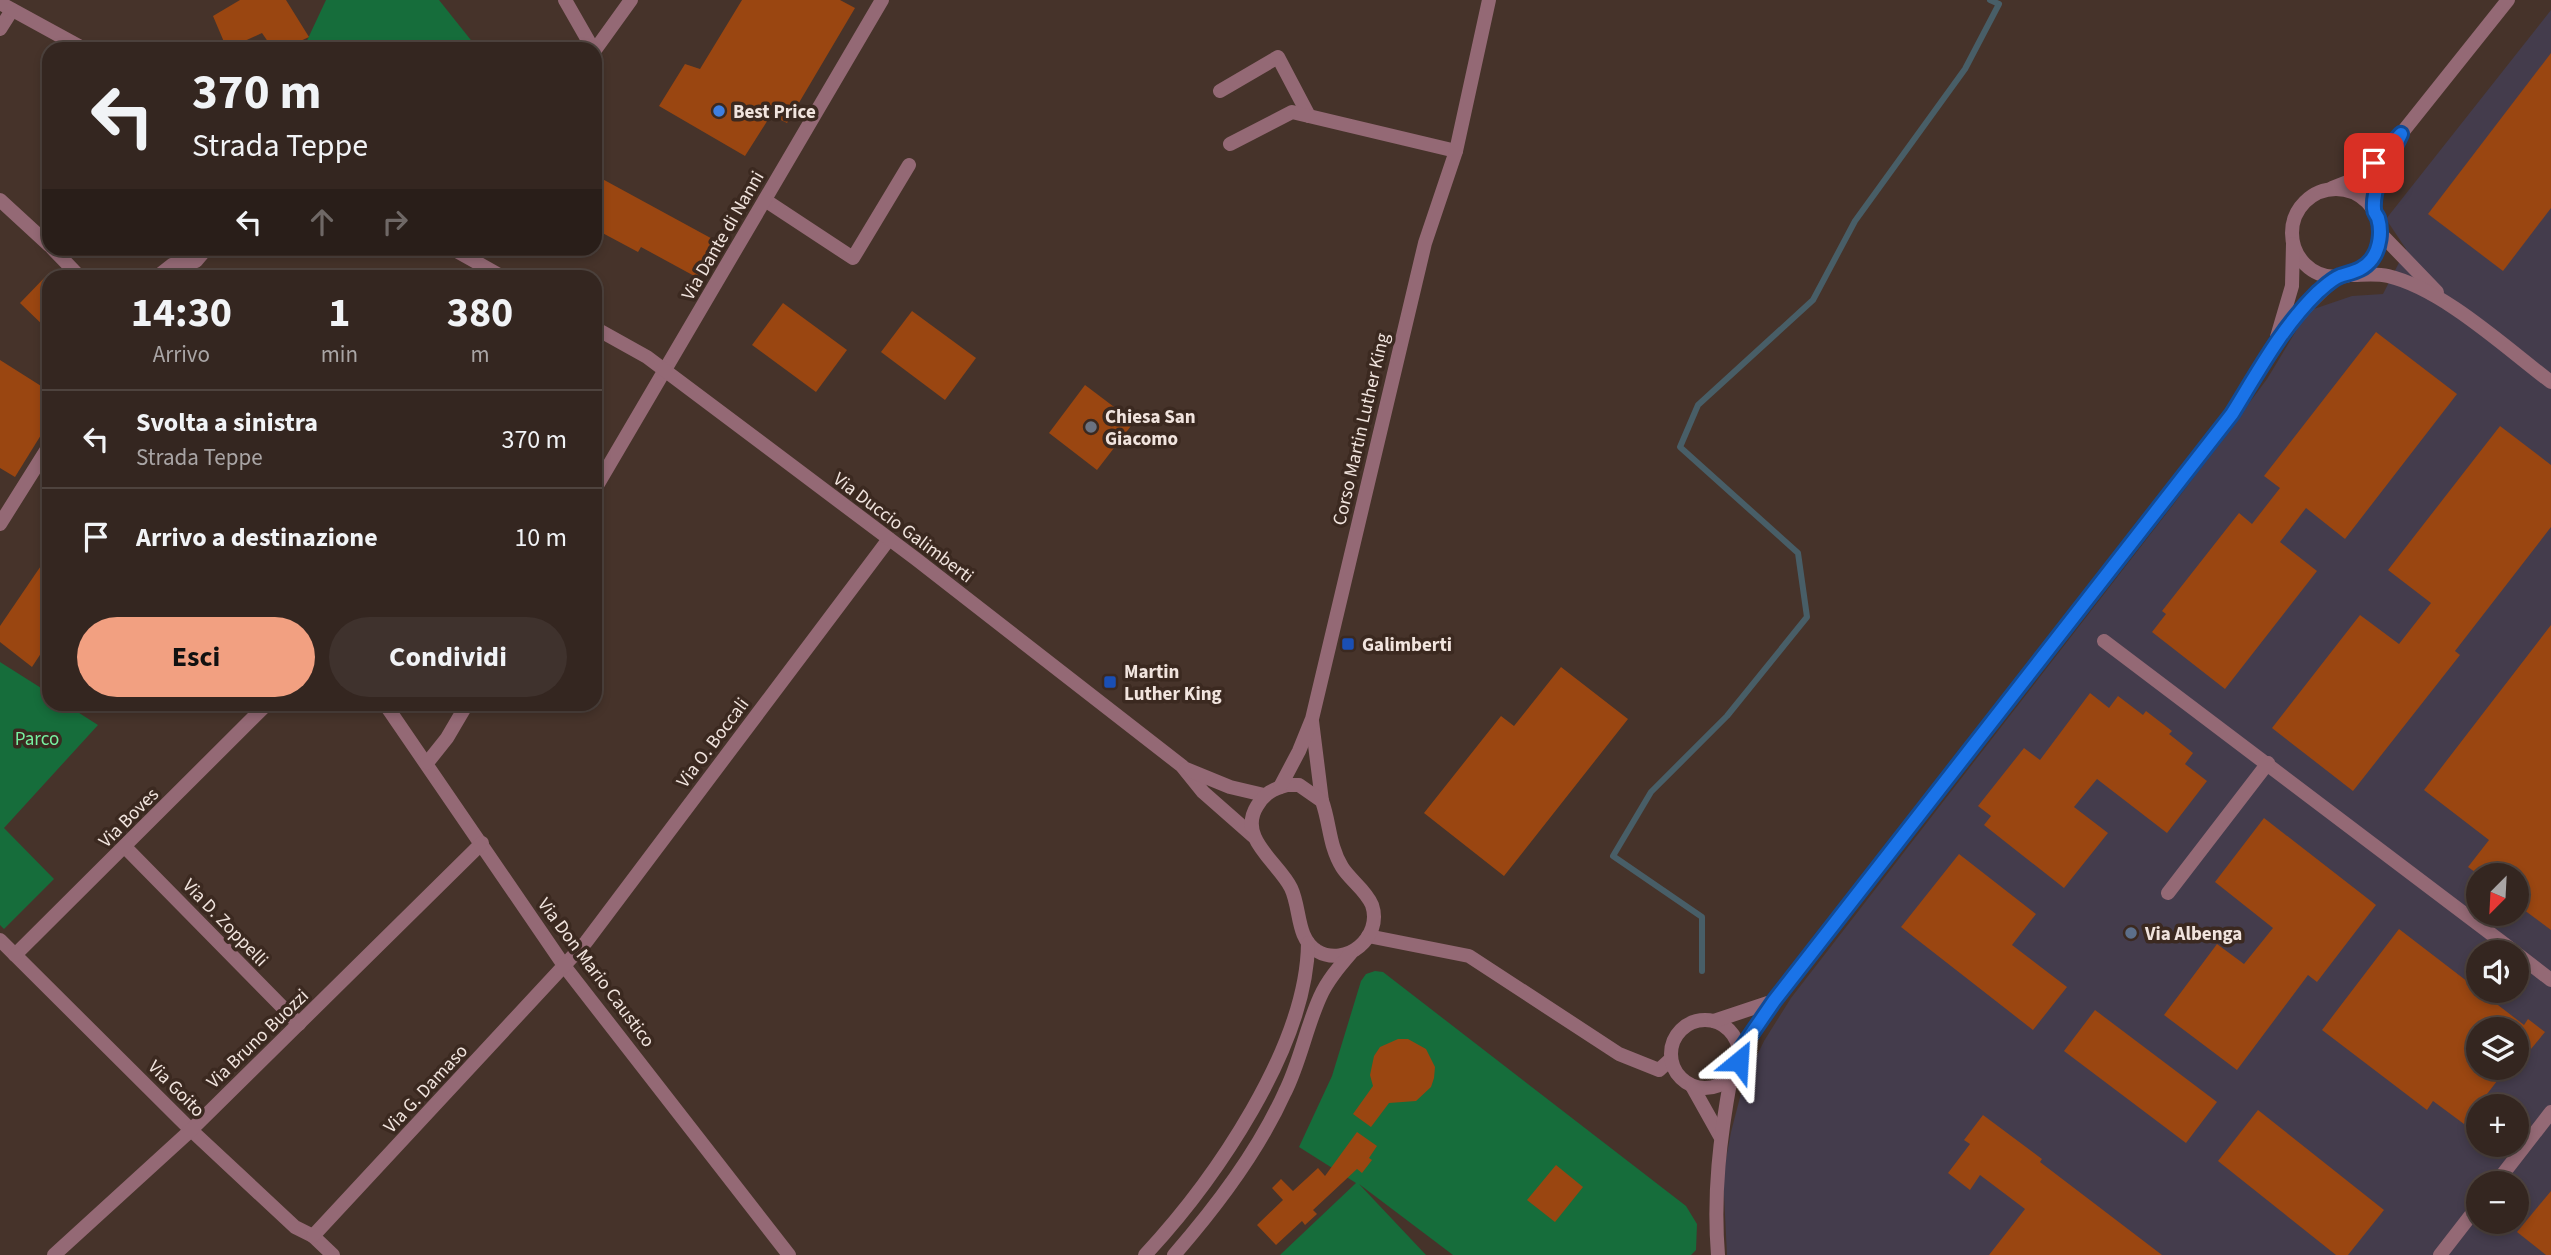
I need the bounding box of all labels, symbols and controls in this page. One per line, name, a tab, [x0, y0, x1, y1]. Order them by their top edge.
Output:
text: 370 m	[192, 58, 321, 128]
icon: left	[77, 70, 168, 161]
place label: Best Price	[733, 99, 816, 126]
marker: Best Price	[711, 103, 727, 119]
text: Strada Teppe	[192, 123, 368, 169]
pin	[2344, 133, 2404, 193]
icon: arrive	[2355, 144, 2393, 182]
street label: Via Dante di Nanni	[675, 166, 771, 305]
icon: left	[230, 203, 268, 241]
icon: ahead	[303, 203, 341, 241]
icon: right	[376, 203, 414, 241]
text: 14:30	[131, 283, 232, 343]
text: 1	[328, 283, 350, 343]
text: 380	[447, 283, 513, 343]
street label: Corso Martin Luther King	[1326, 330, 1397, 528]
text: Arrivo	[153, 338, 210, 371]
text: min	[321, 338, 358, 371]
text: m	[470, 338, 490, 371]
text: Svolta a sinistra	[136, 404, 318, 441]
place label: Chiesa San Giacomo	[1105, 404, 1196, 453]
marker: Chiesa San Giacomo	[1083, 419, 1099, 435]
icon: left	[77, 420, 115, 458]
text: 370 m	[501, 421, 567, 458]
text: Strada Teppe	[136, 441, 263, 474]
street label: Via Duccio Galimberti	[827, 466, 979, 590]
icon: arrive	[77, 518, 115, 556]
text: Arrivo a destinazione	[136, 519, 378, 556]
text: 10 m	[514, 519, 567, 556]
button: Esci	[77, 617, 315, 697]
button: Condividi	[329, 617, 567, 697]
place label: Galimberti	[1362, 632, 1452, 659]
marker: Galimberti	[1340, 636, 1356, 652]
place label: Martin Luther King	[1124, 659, 1222, 708]
marker: Martin Luther King	[1102, 674, 1118, 690]
street label: Via O. Boccali	[670, 692, 756, 793]
park label: Parco	[15, 726, 59, 753]
street label: Via Boves	[93, 782, 165, 854]
north arrow	[2466, 863, 2529, 926]
map controls	[2466, 863, 2529, 1234]
street label: Via D. Zoppelli	[176, 873, 274, 973]
street label: Via Don Mario Caustico	[531, 893, 661, 1053]
place label: Via Albenga	[2144, 921, 2242, 948]
marker: Via Albenga	[2123, 925, 2139, 941]
button: sound	[2466, 940, 2529, 1003]
street label: Via Bruno Buozzi	[201, 983, 315, 1095]
button: layers	[2466, 1017, 2529, 1080]
position arrow	[1702, 1024, 1776, 1098]
street label: Via G. Damaso	[378, 1039, 474, 1140]
street label: Via Goito	[141, 1054, 211, 1124]
button: +	[2466, 1094, 2529, 1157]
button: −	[2466, 1171, 2529, 1234]

